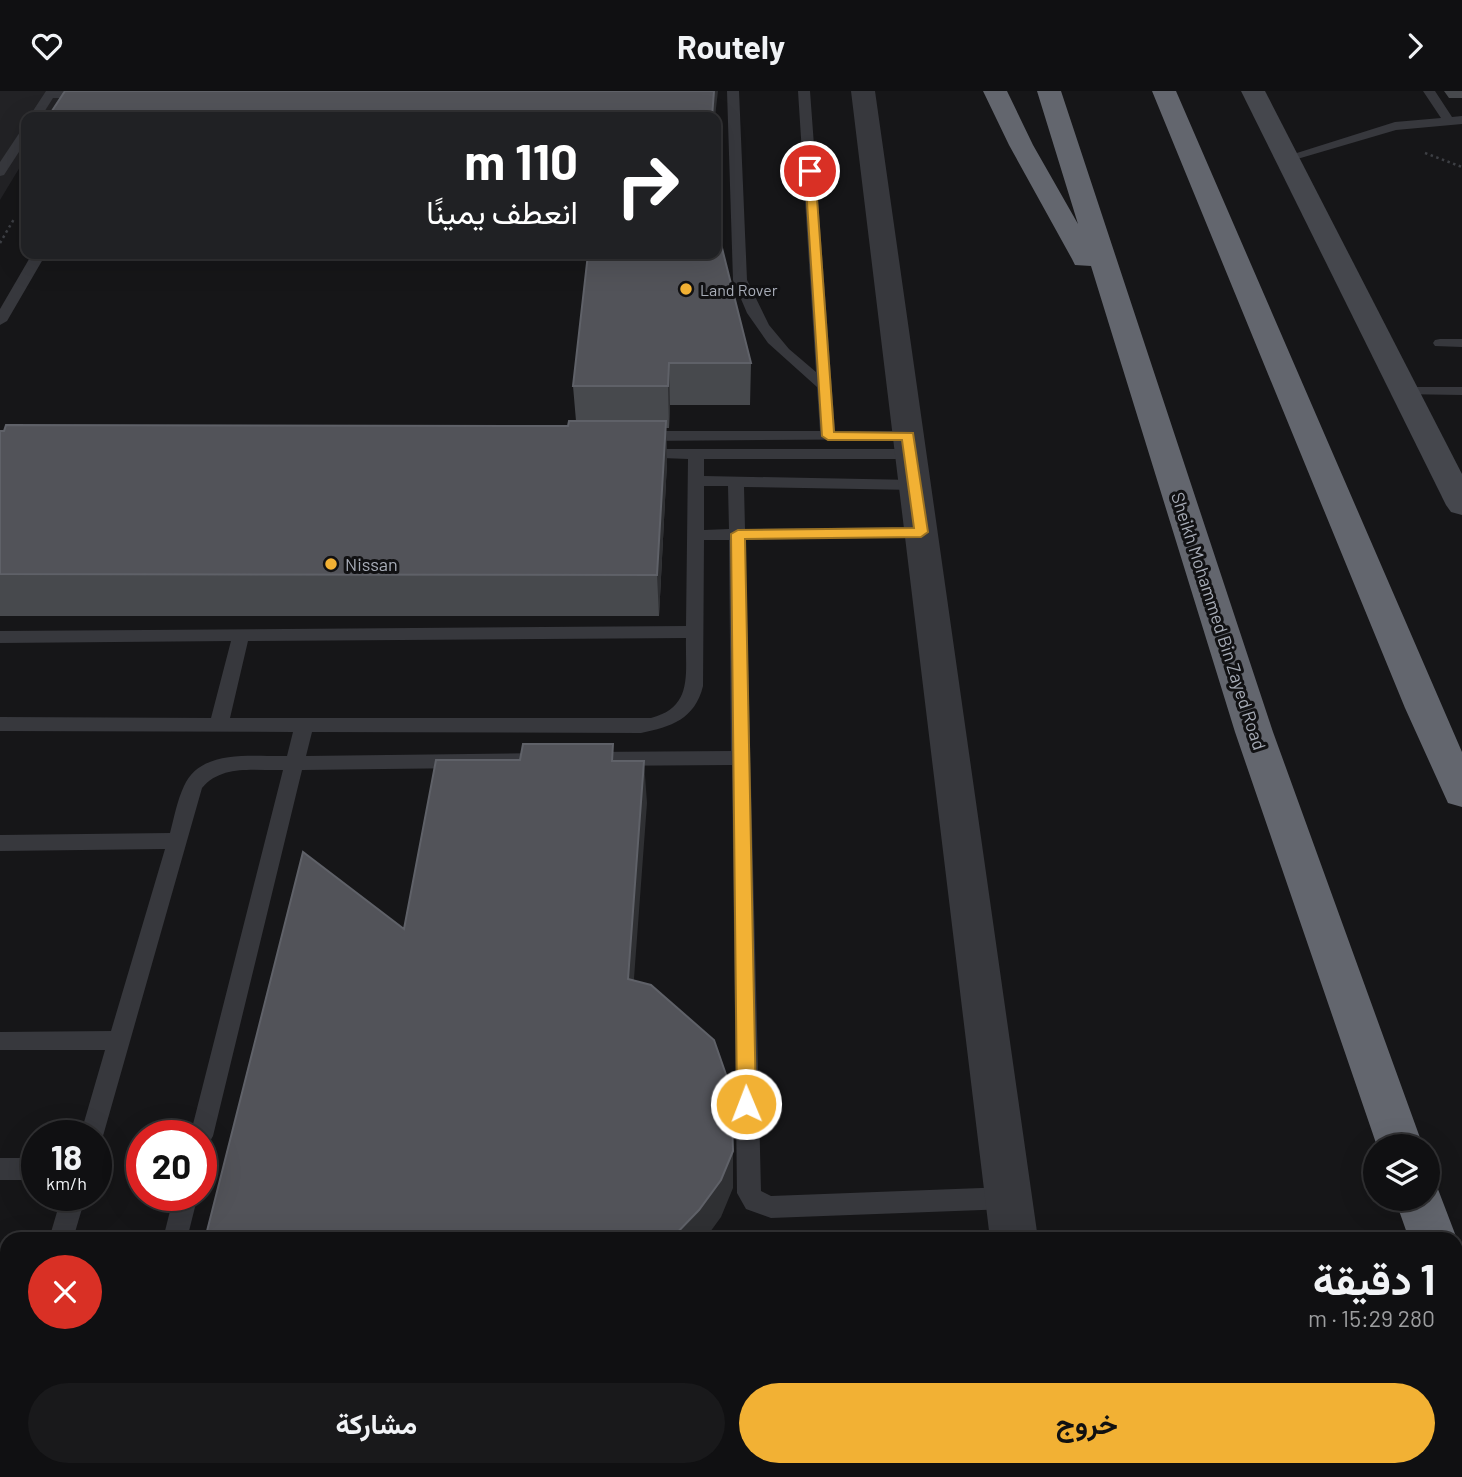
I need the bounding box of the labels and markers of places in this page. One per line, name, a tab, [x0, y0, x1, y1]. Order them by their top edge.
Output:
pin	[780, 141, 840, 201]
place label: Land Rover	[700, 280, 778, 299]
marker: Land Rover	[678, 281, 694, 297]
place label: Nissan	[345, 553, 398, 575]
marker: Nissan	[323, 556, 339, 572]

